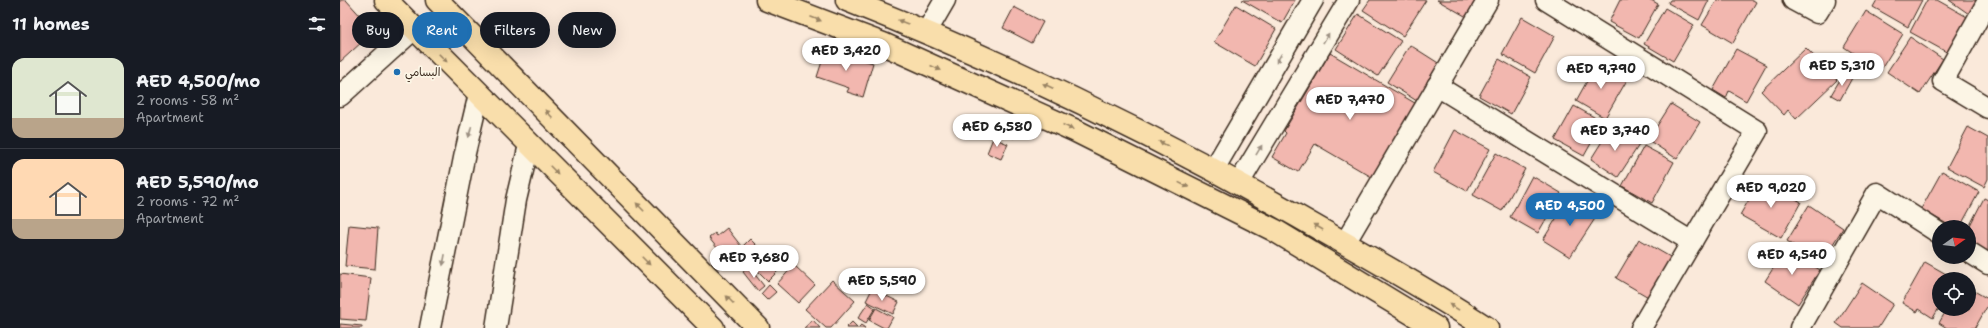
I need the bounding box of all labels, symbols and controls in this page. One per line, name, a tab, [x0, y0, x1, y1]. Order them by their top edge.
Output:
chip: Buy	[352, 12, 404, 48]
chip: Rent	[412, 12, 472, 48]
chip: Filters	[480, 12, 550, 48]
chip: New	[558, 12, 616, 48]
text: 11 homes	[12, 13, 90, 35]
icon: filters	[306, 13, 328, 35]
one-way arrow	[811, 16, 823, 22]
one-way arrow	[897, 19, 909, 25]
one-way arrow	[1322, 33, 1330, 43]
pin: AED 3,420	[800, 38, 892, 72]
text: AED 3,420	[811, 42, 881, 59]
one-way arrow	[1276, 52, 1283, 64]
one-way arrow	[438, 53, 448, 63]
pin: AED 5,310	[1796, 53, 1888, 87]
pin: AED 9,790	[1555, 56, 1647, 90]
text: AED 5,310	[1809, 57, 1875, 74]
text: AED 9,790	[1566, 60, 1636, 77]
place label: البسامي	[405, 65, 440, 83]
one-way arrow	[931, 65, 942, 71]
marker: البسامي	[392, 67, 402, 77]
text: AED 4,500/mo	[136, 70, 260, 92]
icon: home	[44, 74, 92, 122]
one-way arrow	[1042, 83, 1053, 89]
pin: AED 7,470	[1304, 87, 1396, 121]
text: AED 7,470	[1315, 91, 1385, 108]
text: 2 rooms · 58 m²	[136, 92, 239, 109]
text: Apartment	[136, 109, 204, 126]
one-way arrow	[544, 109, 554, 119]
pin: AED 6,580	[951, 114, 1043, 148]
text: AED 6,580	[962, 118, 1032, 135]
pin: AED 3,740	[1569, 118, 1661, 152]
text: AED 3,740	[1580, 122, 1650, 139]
one-way arrow	[1062, 125, 1074, 131]
one-way arrow	[467, 126, 473, 138]
one-way arrow	[1159, 140, 1170, 147]
one-way arrow	[1256, 144, 1263, 156]
one-way arrow	[549, 165, 559, 174]
text: AED 5,590/mo	[136, 171, 259, 193]
icon: home	[44, 175, 92, 223]
pin: AED 9,020	[1725, 175, 1817, 209]
text: AED 9,020	[1736, 179, 1806, 196]
one-way arrow	[1179, 182, 1190, 188]
text: 2 rooms · 72 m²	[136, 193, 240, 210]
pin: AED 4,500	[1524, 193, 1616, 227]
text: AED 4,500	[1535, 197, 1605, 214]
one-way arrow	[635, 202, 644, 212]
text: Apartment	[136, 210, 204, 227]
north arrow	[1932, 220, 1976, 264]
map controls	[1932, 220, 1976, 316]
one-way arrow	[1312, 224, 1324, 231]
pin: AED 4,540	[1746, 242, 1838, 276]
pin: AED 7,680	[708, 245, 800, 279]
text: AED 4,540	[1757, 246, 1827, 263]
text: AED 7,680	[719, 249, 789, 266]
one-way arrow	[441, 253, 447, 266]
one-way arrow	[642, 256, 651, 266]
pin: AED 5,590	[836, 268, 928, 302]
text: AED 5,590	[847, 272, 917, 289]
button: locate	[1932, 272, 1976, 316]
one-way arrow	[726, 295, 735, 305]
one-way arrow	[1448, 304, 1460, 311]

